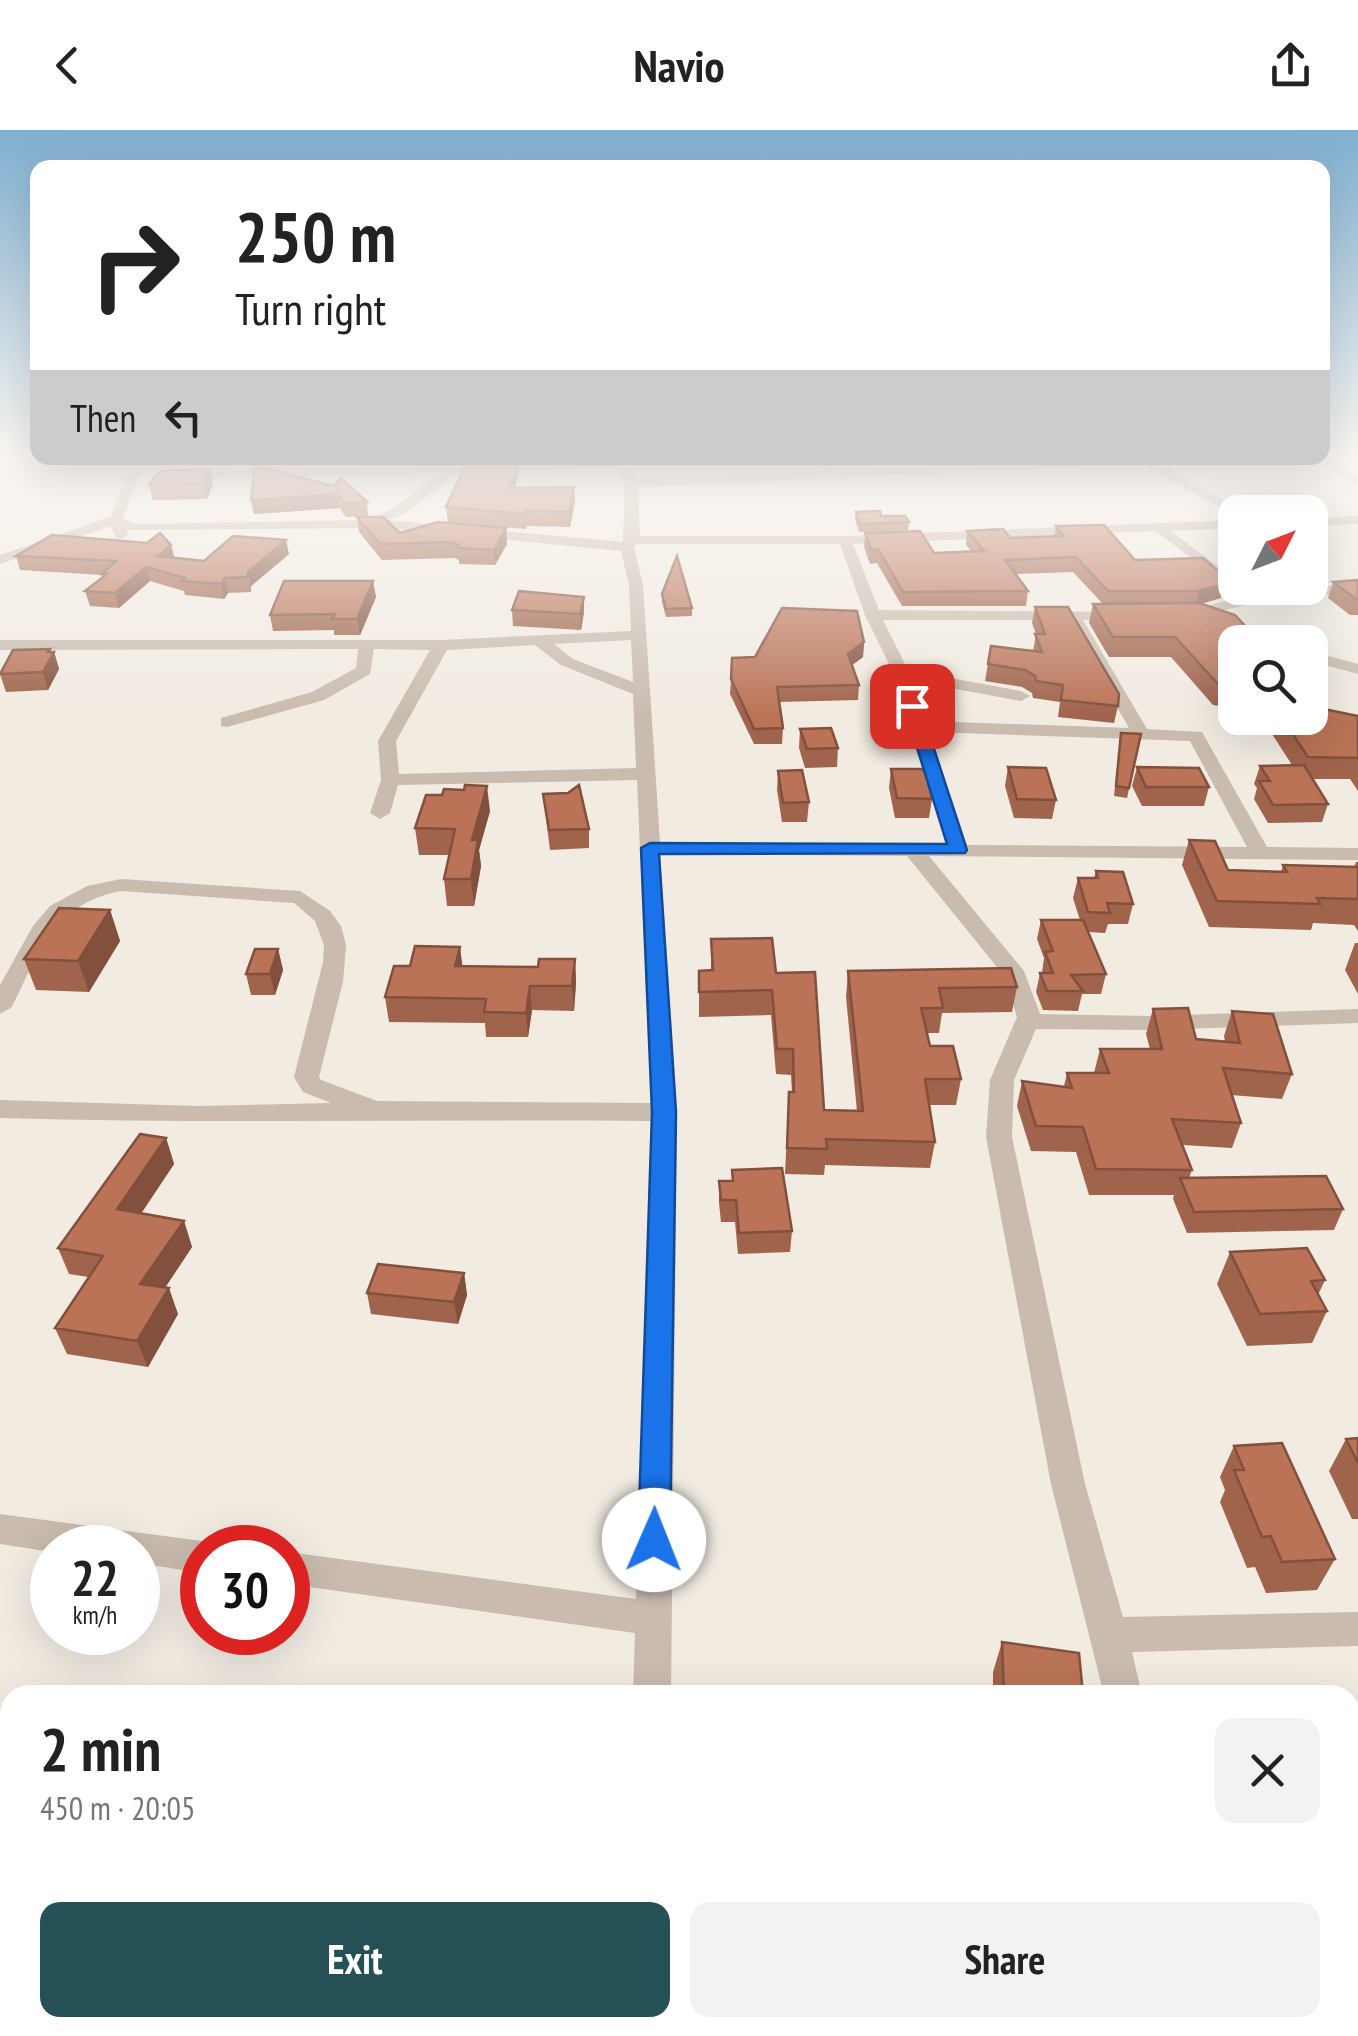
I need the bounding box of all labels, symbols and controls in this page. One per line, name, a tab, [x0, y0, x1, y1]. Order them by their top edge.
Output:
text: Navio	[634, 36, 725, 94]
icon: back	[40, 38, 95, 93]
icon: share	[1263, 38, 1318, 93]
text: 250 m	[235, 191, 396, 281]
icon: right	[70, 200, 200, 330]
text: Turn right	[235, 279, 386, 337]
icon: left	[156, 390, 211, 445]
text: Then	[70, 393, 136, 442]
north arrow	[1218, 495, 1328, 605]
map controls	[1218, 495, 1328, 735]
button: search	[1218, 625, 1328, 735]
pin	[870, 664, 955, 749]
icon: arrive	[885, 679, 940, 734]
position arrow	[602, 1488, 706, 1592]
speed limit sign: 30	[180, 1525, 310, 1655]
text: 22	[71, 1545, 119, 1610]
text: km/h	[73, 1599, 117, 1631]
text: 2 min	[40, 1710, 161, 1788]
button: close	[1215, 1718, 1320, 1823]
text: 450 m · 20:05	[40, 1787, 195, 1829]
button: Exit	[40, 1902, 670, 2017]
button: Share	[690, 1902, 1320, 2017]

